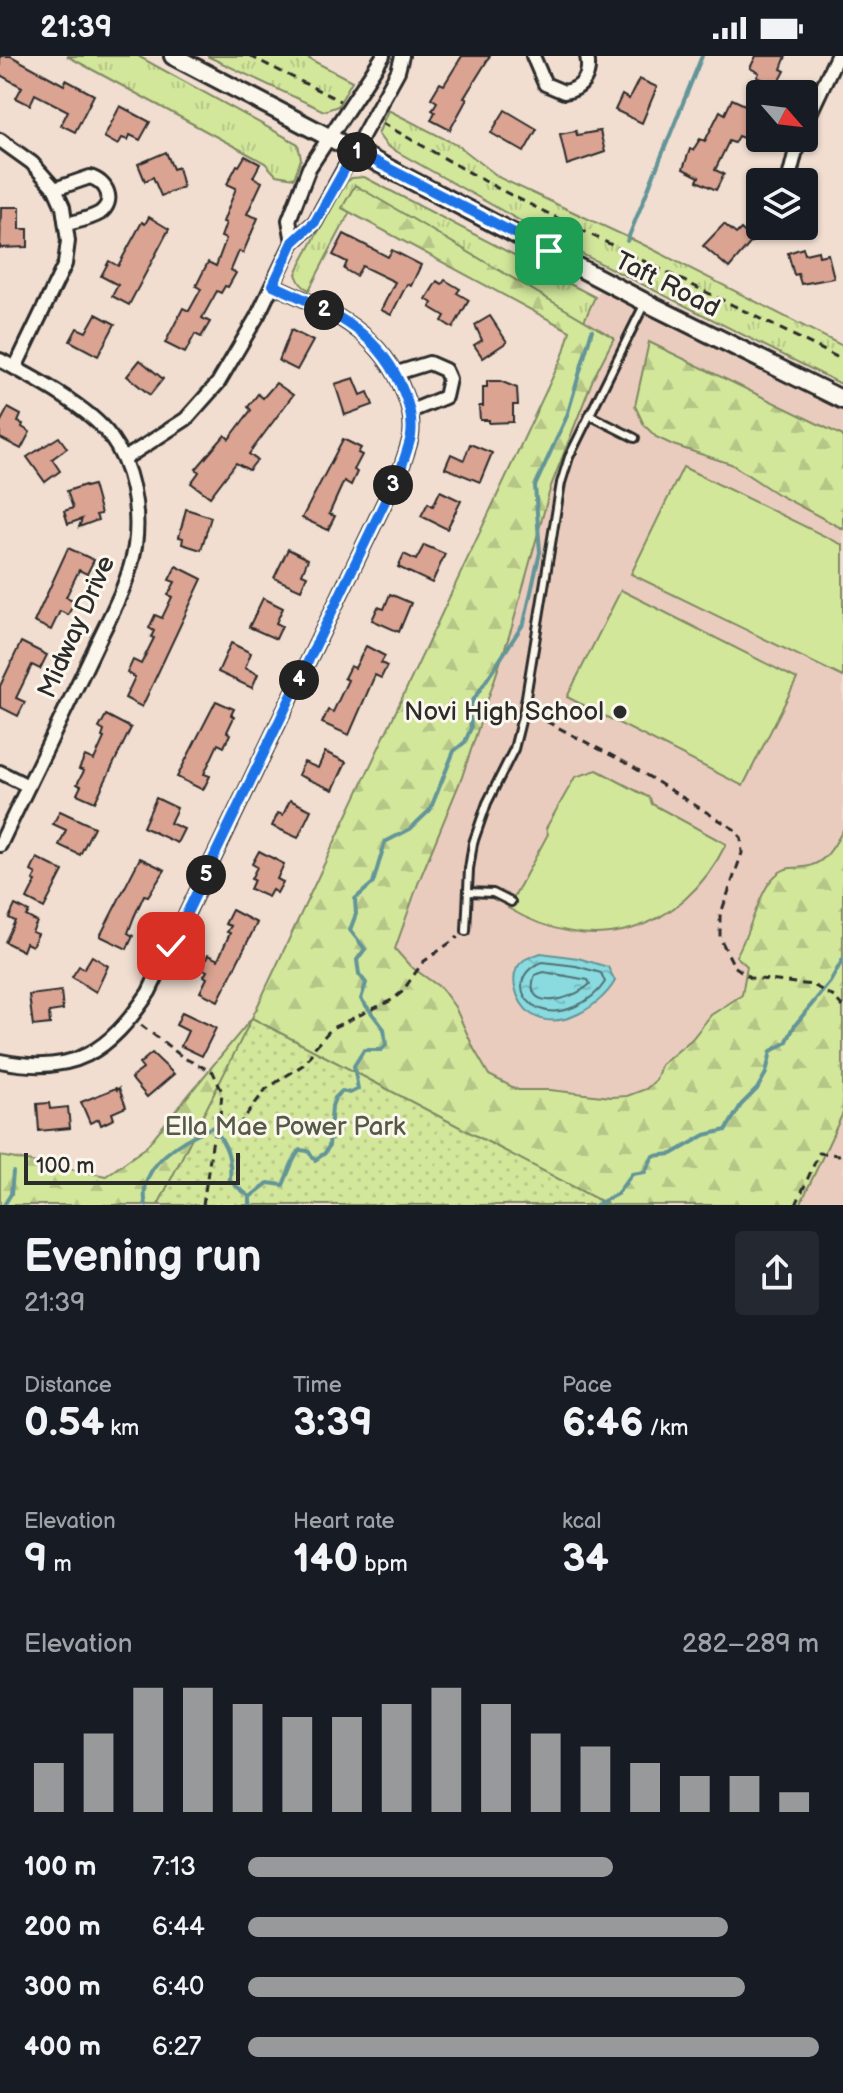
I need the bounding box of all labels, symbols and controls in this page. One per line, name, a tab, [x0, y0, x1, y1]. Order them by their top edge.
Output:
text: 21:39	[40, 10, 112, 46]
north arrow	[746, 80, 818, 152]
map controls	[746, 80, 818, 240]
pin: 1	[337, 132, 377, 172]
text: 1	[352, 138, 362, 165]
button: layers	[746, 168, 818, 240]
pin	[515, 217, 583, 285]
icon: arrive	[527, 229, 571, 273]
street label: Taft Road	[609, 245, 725, 325]
pin: 2	[304, 290, 344, 330]
text: 2	[317, 296, 331, 323]
pin: 3	[373, 465, 413, 505]
text: 3	[387, 471, 399, 498]
street label: Midway Drive	[32, 551, 122, 703]
pin: 4	[279, 660, 319, 700]
text: 4	[293, 666, 305, 693]
place label: Novi High School	[404, 697, 604, 728]
marker: Novi High School	[611, 703, 629, 721]
pin: 5	[186, 855, 226, 895]
text: 5	[200, 861, 212, 888]
pin	[137, 912, 205, 980]
icon: check	[149, 924, 193, 968]
park label: Ella Mae Power Park	[164, 1112, 406, 1143]
scale bar	[24, 1149, 240, 1185]
text: 100 m	[36, 1153, 95, 1180]
text: Evening run	[24, 1231, 261, 1284]
button: share	[735, 1231, 819, 1315]
text: 21:39	[24, 1288, 85, 1319]
text: Distance	[24, 1372, 112, 1399]
text: Time	[293, 1372, 342, 1399]
text: Pace	[562, 1372, 612, 1399]
text: 0.54	[24, 1399, 104, 1447]
text: 3:39	[293, 1399, 373, 1447]
text: 6:46	[562, 1399, 644, 1447]
text: km	[104, 1415, 139, 1442]
text: /km	[644, 1415, 689, 1442]
text: Elevation	[24, 1508, 116, 1535]
text: Heart rate	[293, 1508, 395, 1535]
text: kcal	[562, 1508, 601, 1535]
text: 9	[24, 1535, 47, 1583]
text: 140	[293, 1535, 358, 1583]
text: 34	[562, 1535, 609, 1583]
text: m	[47, 1551, 72, 1578]
text: bpm	[358, 1551, 408, 1578]
text: Elevation	[24, 1629, 132, 1660]
text: 282–289 m	[682, 1629, 819, 1660]
text: 100 m	[24, 1852, 97, 1883]
text: 7:13	[152, 1852, 196, 1883]
text: 200 m	[24, 1912, 101, 1943]
text: 6:44	[152, 1912, 205, 1943]
text: 300 m	[24, 1972, 101, 2003]
text: 6:40	[152, 1972, 204, 2003]
text: 400 m	[24, 2032, 101, 2063]
text: 6:27	[152, 2032, 201, 2063]

